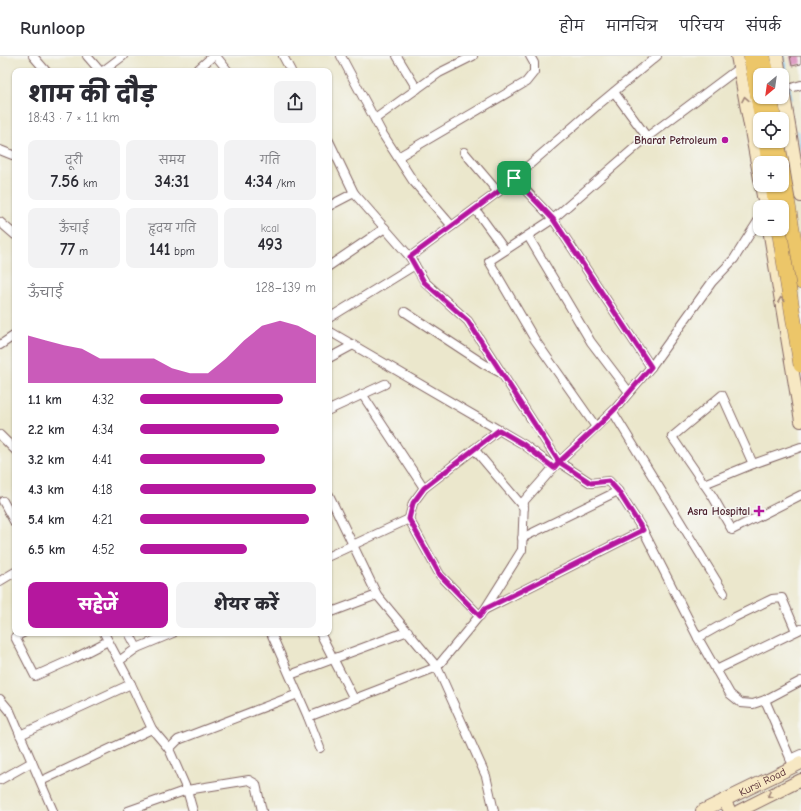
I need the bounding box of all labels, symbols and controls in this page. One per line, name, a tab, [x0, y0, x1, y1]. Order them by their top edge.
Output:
text: Runloop	[20, 17, 85, 39]
text: होम	[560, 18, 584, 35]
text: मानचित्र	[606, 18, 658, 35]
text: परिचय	[680, 18, 724, 35]
text: संपर्क	[746, 18, 781, 35]
north arrow	[753, 68, 789, 104]
map controls	[753, 68, 789, 236]
button: share	[274, 81, 316, 123]
text: शाम की दौड़	[28, 82, 155, 108]
one-way arrow	[741, 96, 750, 102]
text: 18:43 · 7 × 1.1 km	[28, 110, 119, 125]
button: locate	[753, 112, 789, 148]
place label: Bharat Petroleum	[634, 134, 717, 147]
marker: Bharat Petroleum	[720, 135, 730, 145]
text: दूरी	[65, 154, 83, 167]
text: समय	[159, 154, 185, 167]
text: गति	[260, 154, 280, 167]
button: +	[753, 156, 789, 192]
pin	[497, 161, 531, 195]
icon: arrive	[503, 167, 525, 189]
text: 7.56	[51, 172, 79, 191]
text: 34:31	[155, 172, 189, 191]
text: 4:34	[245, 172, 272, 191]
text: km	[79, 177, 97, 190]
text: /km	[272, 177, 295, 190]
button: −	[753, 200, 789, 236]
text: ऊँचाई	[59, 222, 89, 235]
text: हृदय गति	[148, 222, 196, 235]
text: kcal	[261, 222, 279, 235]
text: 493	[257, 235, 283, 254]
text: 77	[60, 240, 75, 259]
text: 141	[149, 240, 170, 259]
text: m	[75, 245, 88, 258]
text: bpm	[170, 245, 195, 258]
text: 128–139 m	[256, 280, 316, 295]
text: ऊँचाई	[28, 285, 63, 300]
one-way arrow	[777, 297, 786, 303]
text: 1.1 km	[28, 392, 62, 407]
text: 4:32	[92, 392, 114, 407]
text: 2.2 km	[28, 422, 65, 437]
text: 4:34	[92, 422, 114, 437]
text: 3.2 km	[28, 452, 65, 467]
text: 4:41	[92, 452, 112, 467]
text: 4.3 km	[28, 482, 64, 497]
text: 4:18	[92, 482, 113, 497]
place label: Asra Hospital	[687, 505, 750, 518]
marker: Asra Hospital	[753, 505, 765, 517]
text: 5.4 km	[28, 512, 65, 527]
text: 4:21	[92, 512, 113, 527]
text: 6.5 km	[28, 542, 65, 557]
text: 4:52	[92, 542, 115, 557]
button: सहेजें	[28, 582, 168, 628]
button: शेयर करें	[176, 582, 316, 628]
street label: Kursi Road	[737, 765, 788, 799]
one-way arrow	[766, 791, 774, 798]

